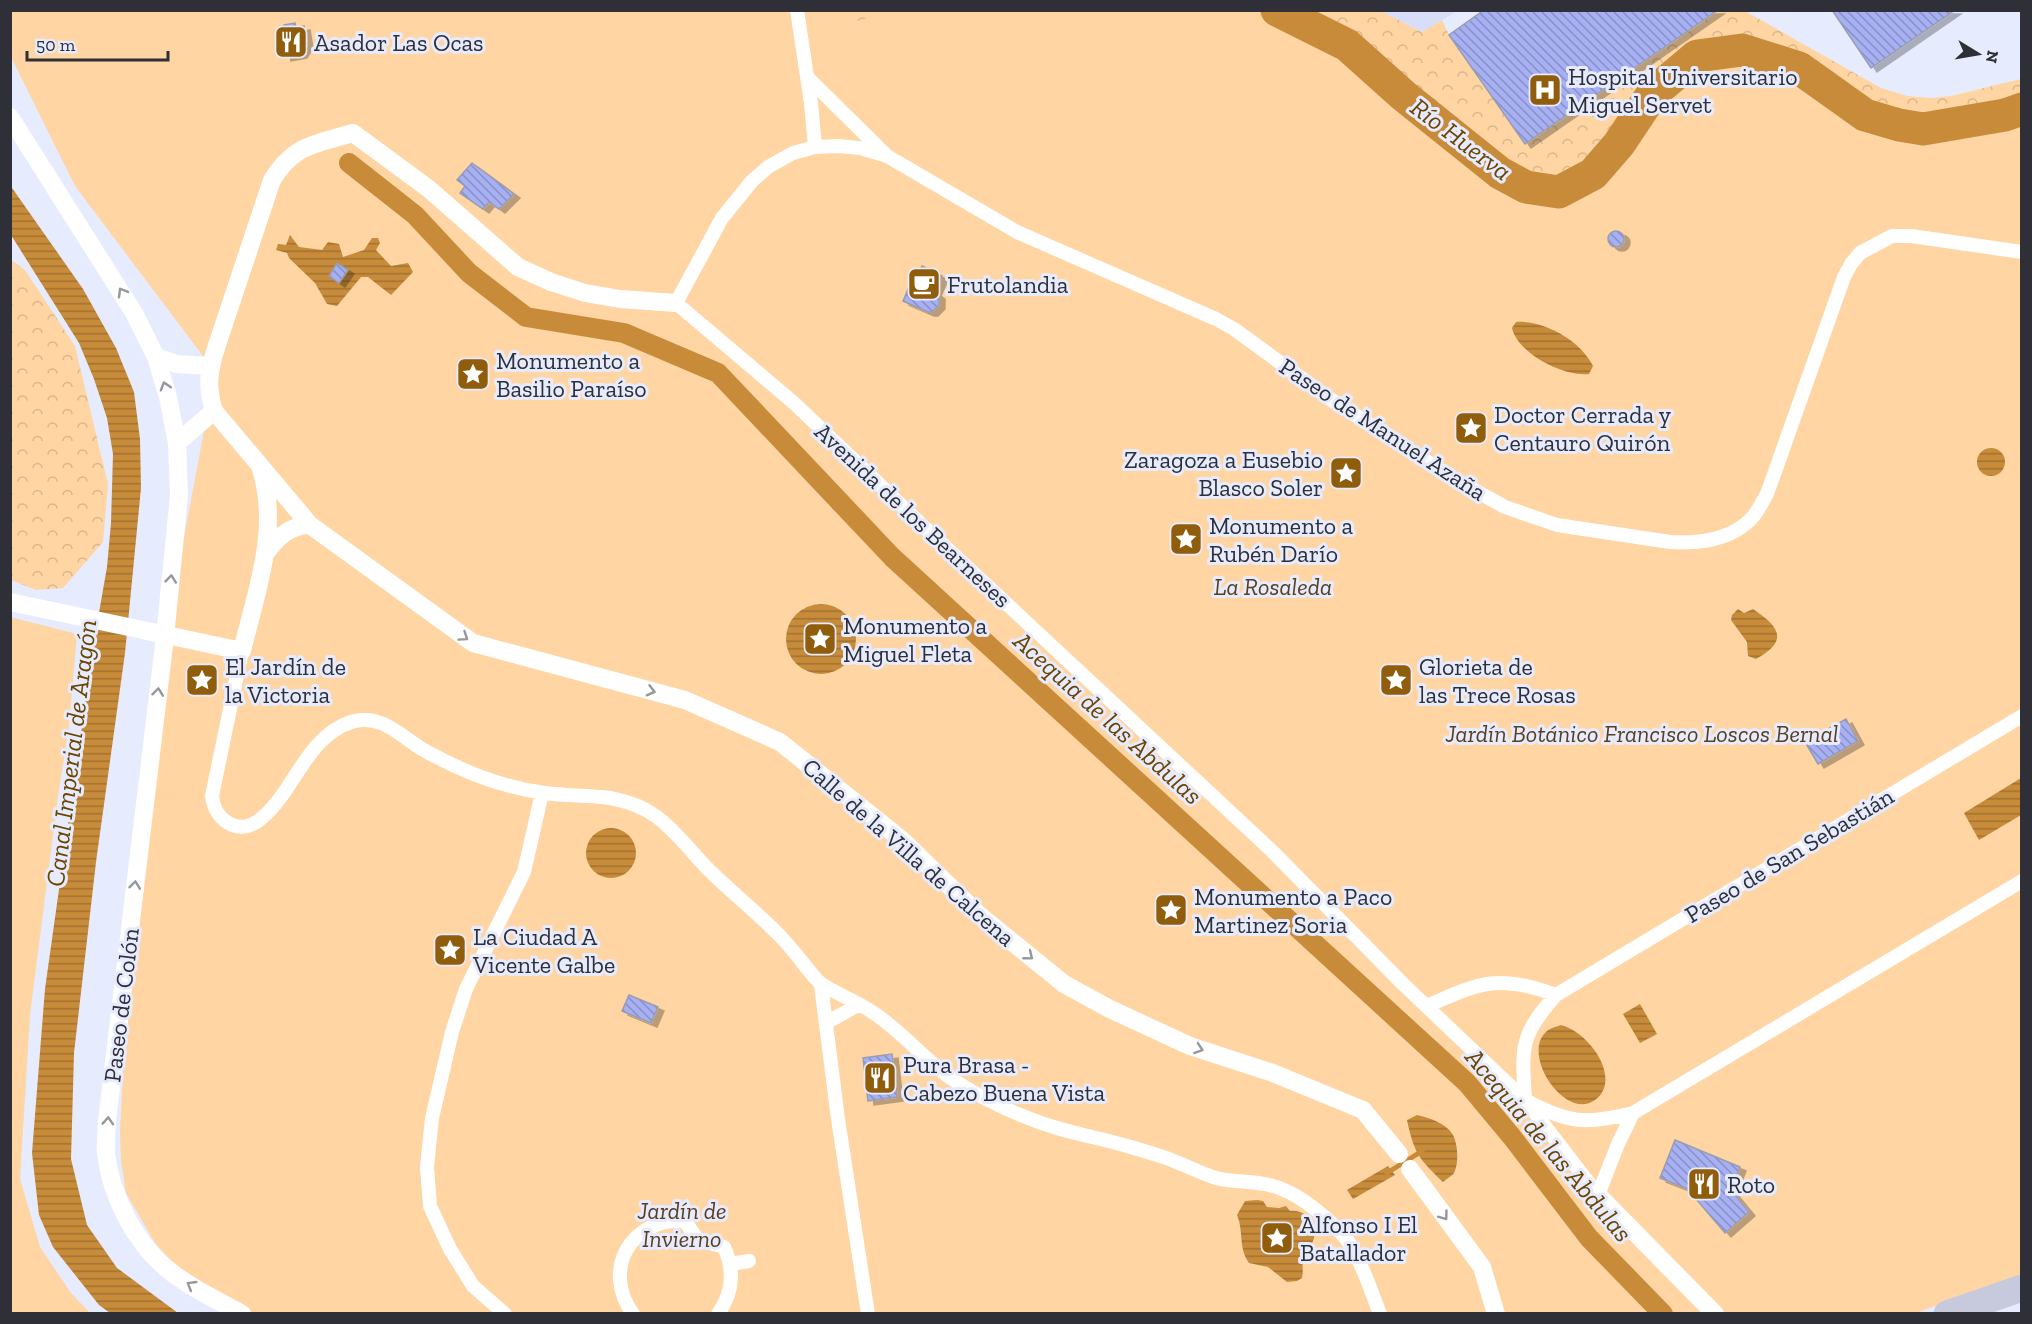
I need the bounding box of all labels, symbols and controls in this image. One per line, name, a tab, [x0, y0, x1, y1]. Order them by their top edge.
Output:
scale bar	[27, 24, 168, 62]
restaurant icon: Asador Las Ocas	[273, 24, 309, 60]
north arrow	[1948, 24, 2008, 84]
place label: Asador Las Ocas	[314, 28, 484, 57]
text: 50 m	[36, 34, 76, 56]
text: N	[1982, 49, 2003, 65]
place label: Hospital Universitario Miguel Servet	[1568, 62, 1797, 119]
hospital icon: Hospital Universitario Miguel Servet	[1527, 72, 1563, 108]
water label: Río Huerva	[1404, 91, 1518, 187]
cafe icon: Frutolandia	[906, 266, 942, 302]
place label: Frutolandia	[947, 270, 1069, 299]
one-way arrow	[118, 288, 130, 298]
place label: Monumento a Basilio Paraíso	[496, 346, 647, 403]
street label: Paseo de Manuel Azaña	[1274, 351, 1492, 507]
place icon: Monumento a Basilio Paraíso	[455, 356, 491, 392]
one-way arrow	[160, 381, 172, 392]
place label: Doctor Cerrada y Centauro Quirón	[1494, 400, 1672, 457]
place icon: Doctor Cerrada y Centauro Quirón	[1453, 410, 1489, 446]
street label: Avenida de los Bearneses	[809, 417, 1017, 613]
place label: Zaragoza a Eusebio Blasco Soler	[1124, 445, 1323, 502]
place icon: Zaragoza a Eusebio Blasco Soler	[1328, 455, 1364, 491]
place label: Monumento a Rubén Darío	[1209, 511, 1354, 568]
place icon: Monumento a Rubén Darío	[1168, 521, 1204, 557]
park label: La Rosaleda	[1214, 572, 1332, 601]
one-way arrow	[164, 575, 177, 584]
place label: Monumento a Miguel Fleta	[843, 611, 988, 668]
water label: Canal Imperial de Aragón	[39, 618, 103, 888]
place icon: Monumento a Miguel Fleta	[802, 621, 838, 657]
water label: Acequia de las Abdulas	[1006, 624, 1209, 811]
one-way arrow	[457, 630, 468, 641]
place label: El Jardín de la Victoria	[225, 652, 346, 709]
place label: Glorieta de las Trece Rosas	[1419, 652, 1576, 709]
place icon: El Jardín de la Victoria	[184, 662, 220, 698]
place icon: Glorieta de las Trece Rosas	[1378, 662, 1414, 698]
one-way arrow	[646, 683, 656, 696]
one-way arrow	[151, 687, 164, 696]
park label: Jardín Botánico Francisco Loscos Bernal	[1444, 719, 1839, 748]
street label: Calle de la Villa de Calcena	[797, 752, 1021, 952]
street label: Paseo de San Sebastián	[1679, 781, 1899, 929]
one-way arrow	[128, 881, 141, 890]
place label: Monumento a Paco Martinez Soria	[1194, 882, 1392, 939]
place icon: Monumento a Paco Martinez Soria	[1153, 892, 1189, 928]
place label: La Ciudad A Vicente Galbe	[472, 922, 615, 979]
street label: Paseo de Colón	[97, 926, 145, 1084]
place icon: La Ciudad A Vicente Galbe	[432, 932, 468, 968]
one-way arrow	[1022, 948, 1033, 959]
one-way arrow	[1193, 1041, 1204, 1054]
water label: Acequia de las Abdulas	[1458, 1041, 1639, 1248]
place label: Pura Brasa - Cabezo Buena Vista	[903, 1050, 1106, 1107]
restaurant icon: Pura Brasa - Cabezo Buena Vista	[862, 1060, 898, 1096]
one-way arrow	[101, 1116, 114, 1125]
restaurant icon: Roto	[1686, 1166, 1722, 1202]
place label: Roto	[1727, 1170, 1775, 1199]
park label: Jardín de Invierno	[636, 1196, 727, 1253]
place label: Alfonso I El Batallador	[1300, 1210, 1417, 1267]
one-way arrow	[1437, 1210, 1448, 1221]
place icon: Alfonso I El Batallador	[1259, 1220, 1295, 1256]
one-way arrow	[187, 1281, 197, 1292]

